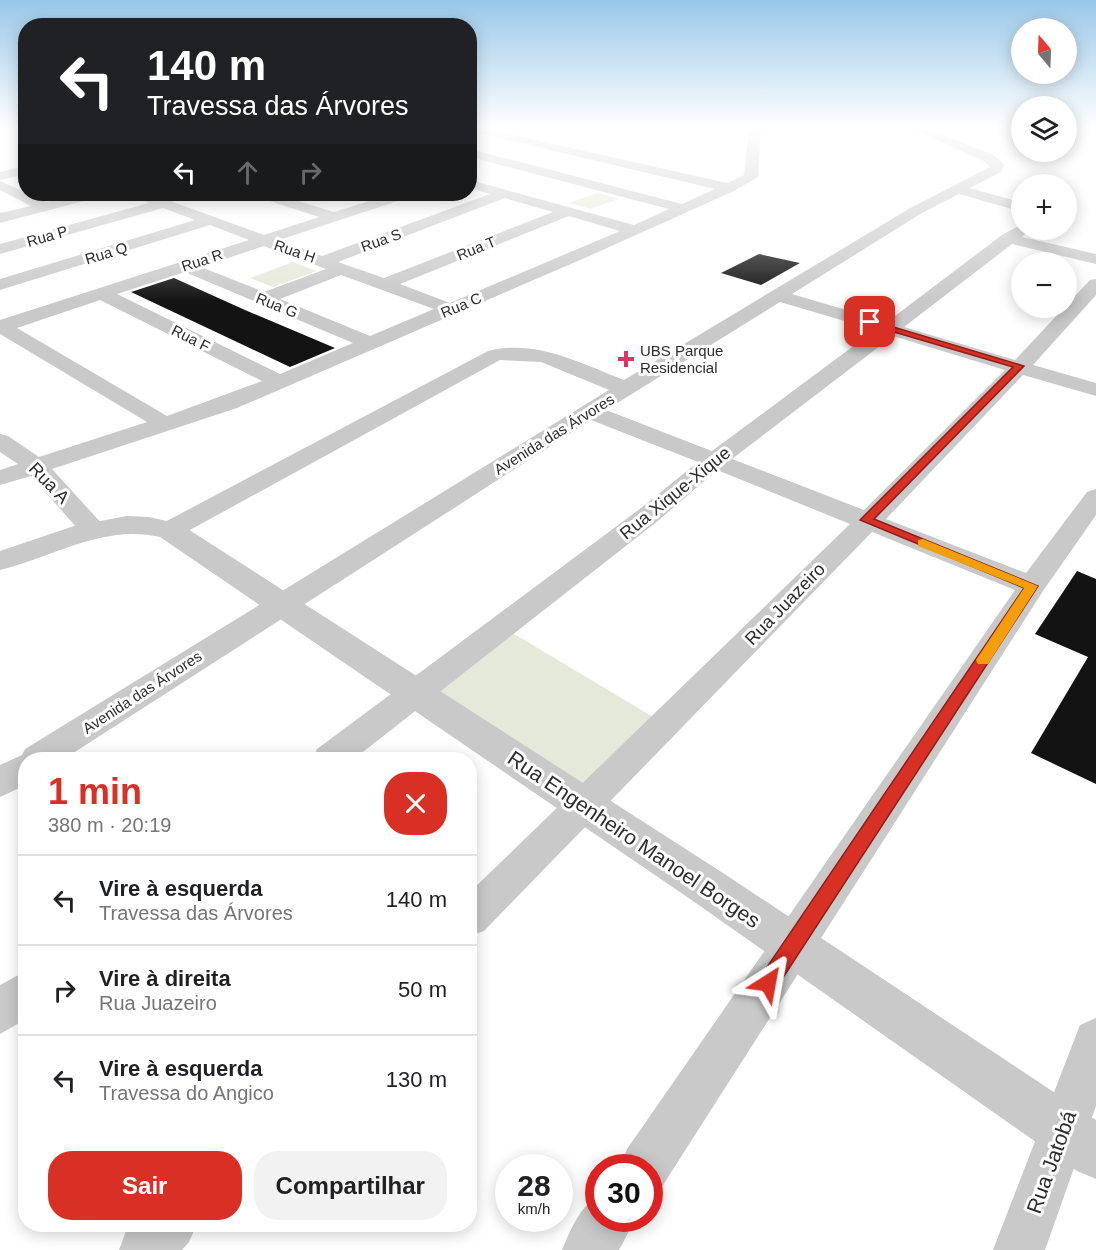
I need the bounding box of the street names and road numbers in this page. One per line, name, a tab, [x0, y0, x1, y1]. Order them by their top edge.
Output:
street label: Rua P	[25, 222, 69, 250]
street label: Rua S	[358, 225, 404, 255]
street label: Rua T	[454, 233, 498, 263]
street label: Rua H	[272, 236, 318, 266]
street label: Rua Q	[83, 239, 129, 267]
street label: Rua R	[179, 245, 225, 275]
street label: Rua G	[254, 289, 300, 321]
street label: Rua C	[438, 289, 484, 321]
street label: Rua F	[169, 321, 213, 355]
street label: Avenida das Árvores	[491, 390, 617, 478]
street label: Rua Xique-Xique	[616, 442, 734, 544]
street label: Rua A	[25, 458, 73, 508]
street label: Rua Juazeiro	[741, 559, 829, 649]
street label: Avenida das Árvores	[79, 647, 205, 737]
street label: Rua Engenheiro Manoel Borges	[504, 746, 764, 932]
street label: Rua Jatobá	[1022, 1107, 1080, 1216]

